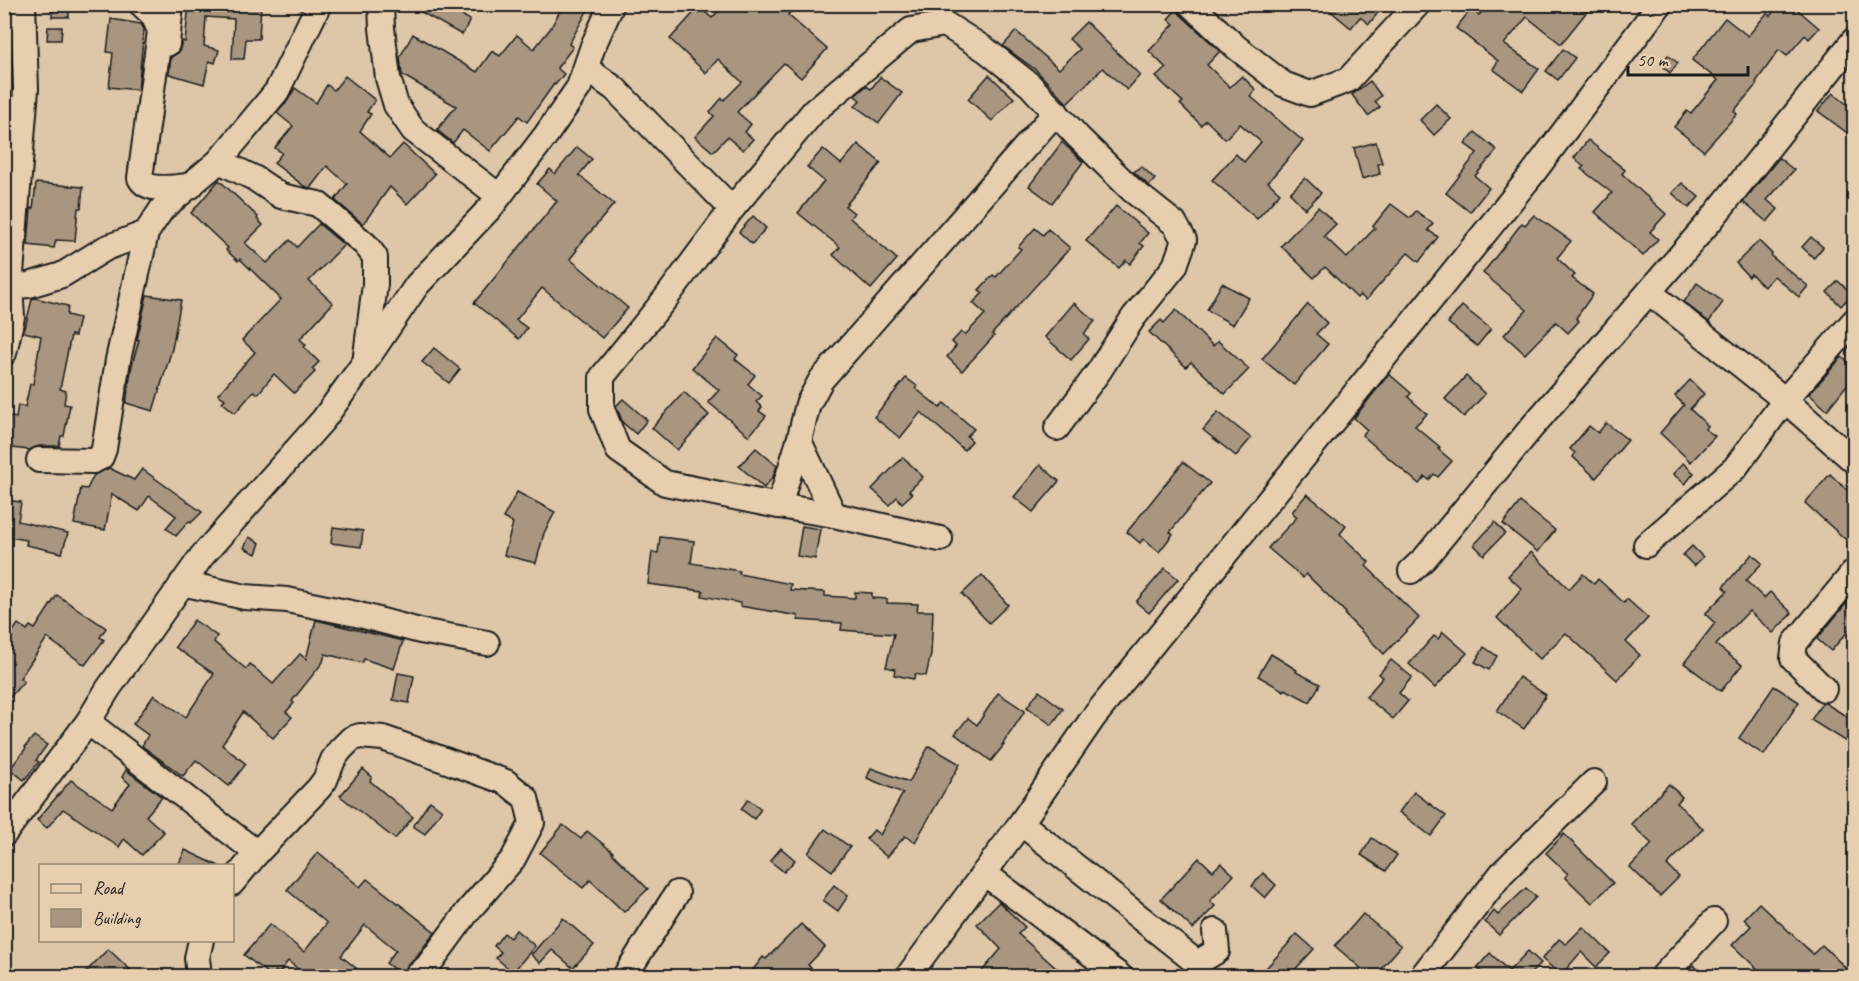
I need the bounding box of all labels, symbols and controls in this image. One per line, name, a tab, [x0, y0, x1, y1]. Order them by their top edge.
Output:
scale bar	[1628, 39, 1748, 77]
text: 50 m	[1637, 49, 1670, 71]
legend	[39, 864, 234, 942]
text: Road	[93, 877, 126, 899]
text: Building	[93, 907, 142, 929]

